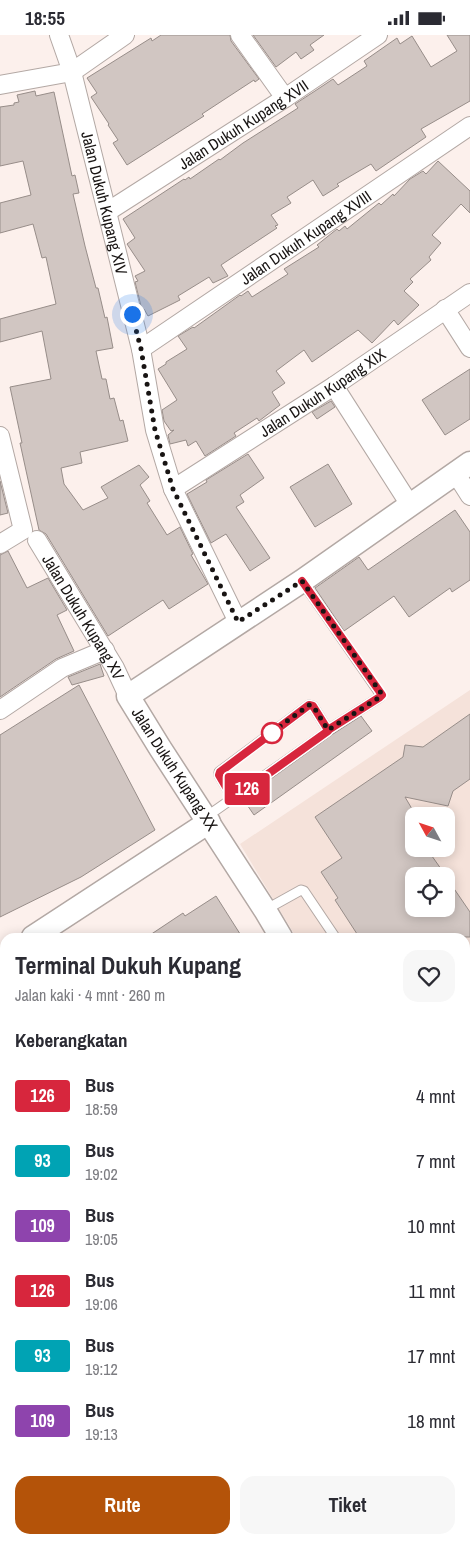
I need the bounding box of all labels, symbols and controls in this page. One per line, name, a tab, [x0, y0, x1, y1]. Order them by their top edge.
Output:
text: 18:55	[25, 5, 65, 31]
street label: Jalan Dukuh Kupang XVII	[174, 74, 313, 174]
street label: Jalan Dukuh Kupang XIV	[76, 129, 133, 277]
street label: Jalan Dukuh Kupang XVIII	[236, 185, 376, 290]
your location	[120, 302, 145, 327]
street label: Jalan Dukuh Kupang XIX	[255, 343, 390, 442]
street label: Jalan Dukuh Kupang XV	[37, 550, 130, 683]
street label: Jalan Dukuh Kupang XX	[127, 703, 223, 835]
unlabelled marker	[261, 722, 283, 744]
line badge: 126	[218, 773, 276, 805]
text: 126	[235, 776, 259, 801]
north arrow	[405, 807, 455, 857]
map controls	[405, 807, 455, 917]
button: locate	[405, 867, 455, 917]
text: Terminal Dukuh Kupang	[15, 949, 241, 981]
button: heart	[403, 950, 455, 1002]
text: Jalan kaki · 4 mnt · 260 m	[15, 984, 165, 1006]
text: Keberangkatan	[15, 1027, 128, 1053]
text: Bus	[85, 1072, 114, 1098]
text: 126	[30, 1083, 55, 1108]
text: 4 mnt	[416, 1083, 455, 1109]
text: 18:59	[85, 1098, 118, 1120]
text: Bus	[85, 1137, 114, 1163]
text: 93	[34, 1148, 51, 1173]
text: 7 mnt	[416, 1148, 455, 1174]
text: 19:02	[85, 1163, 118, 1185]
text: Bus	[85, 1202, 114, 1228]
text: 109	[30, 1213, 55, 1238]
text: 10 mnt	[407, 1213, 455, 1239]
text: 19:05	[85, 1228, 118, 1250]
text: Bus	[85, 1267, 114, 1293]
text: 126	[30, 1278, 55, 1303]
text: 11 mnt	[409, 1278, 455, 1304]
text: 19:06	[85, 1293, 118, 1315]
text: Bus	[85, 1332, 114, 1358]
text: 93	[34, 1343, 51, 1368]
text: 17 mnt	[407, 1343, 455, 1369]
text: 19:12	[85, 1358, 118, 1380]
text: Bus	[85, 1397, 114, 1423]
text: 109	[30, 1408, 55, 1433]
text: 18 mnt	[407, 1408, 455, 1434]
text: 19:13	[85, 1423, 118, 1445]
button: Rute	[15, 1476, 230, 1534]
button: Tiket	[240, 1476, 455, 1534]

